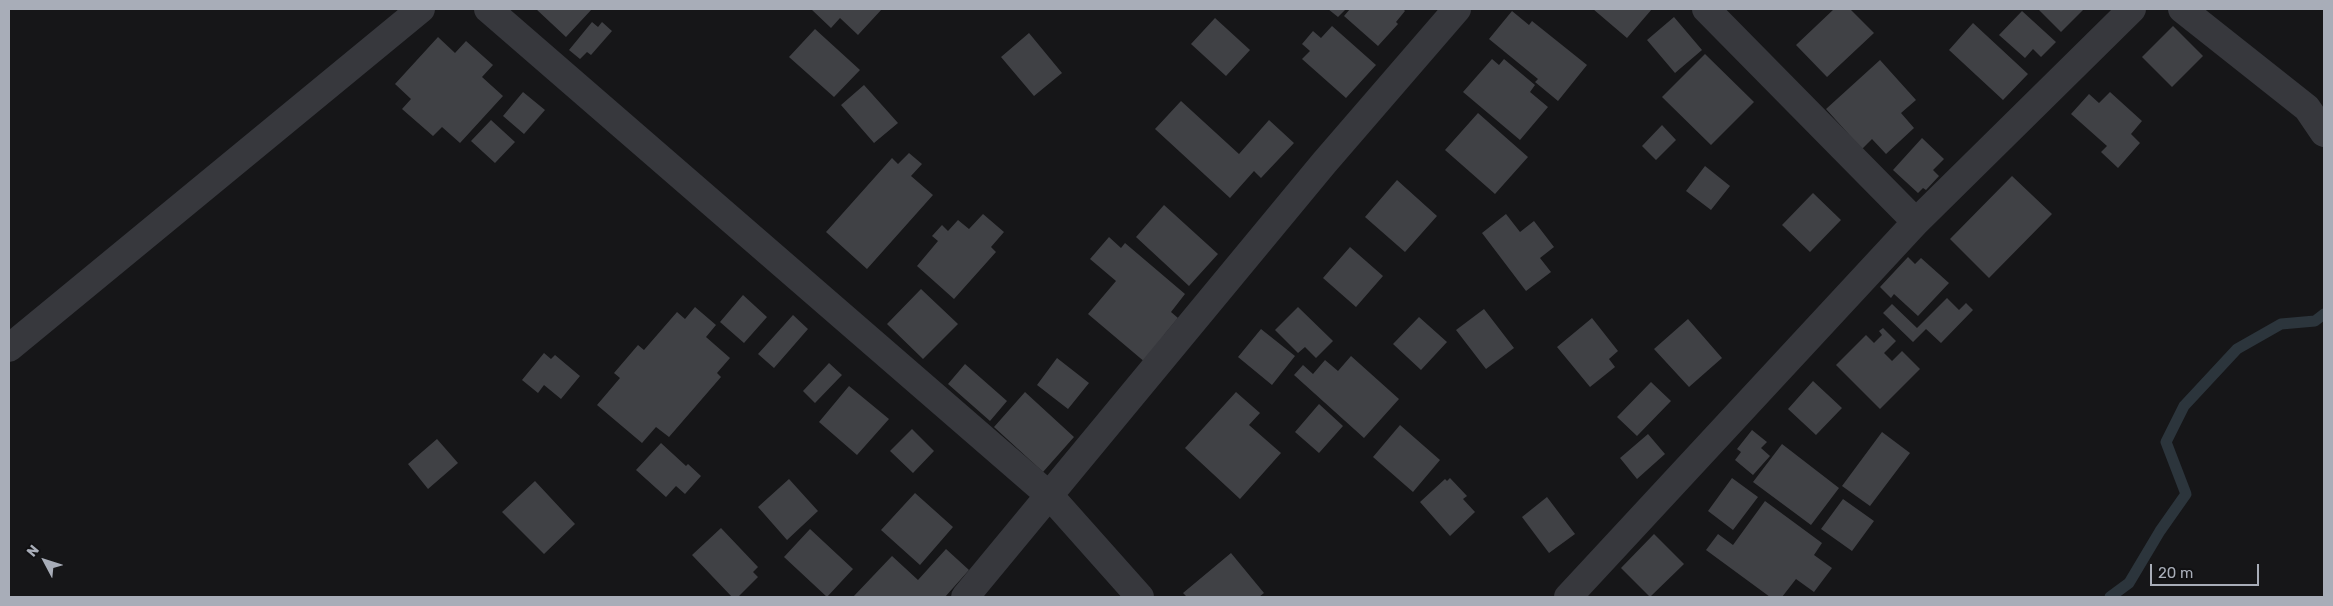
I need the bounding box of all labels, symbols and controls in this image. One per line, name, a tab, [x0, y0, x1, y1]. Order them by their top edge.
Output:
north arrow	[20, 536, 70, 586]
text: N	[23, 542, 43, 560]
scale bar	[2153, 554, 2262, 586]
text: 20 m	[2158, 564, 2193, 582]

